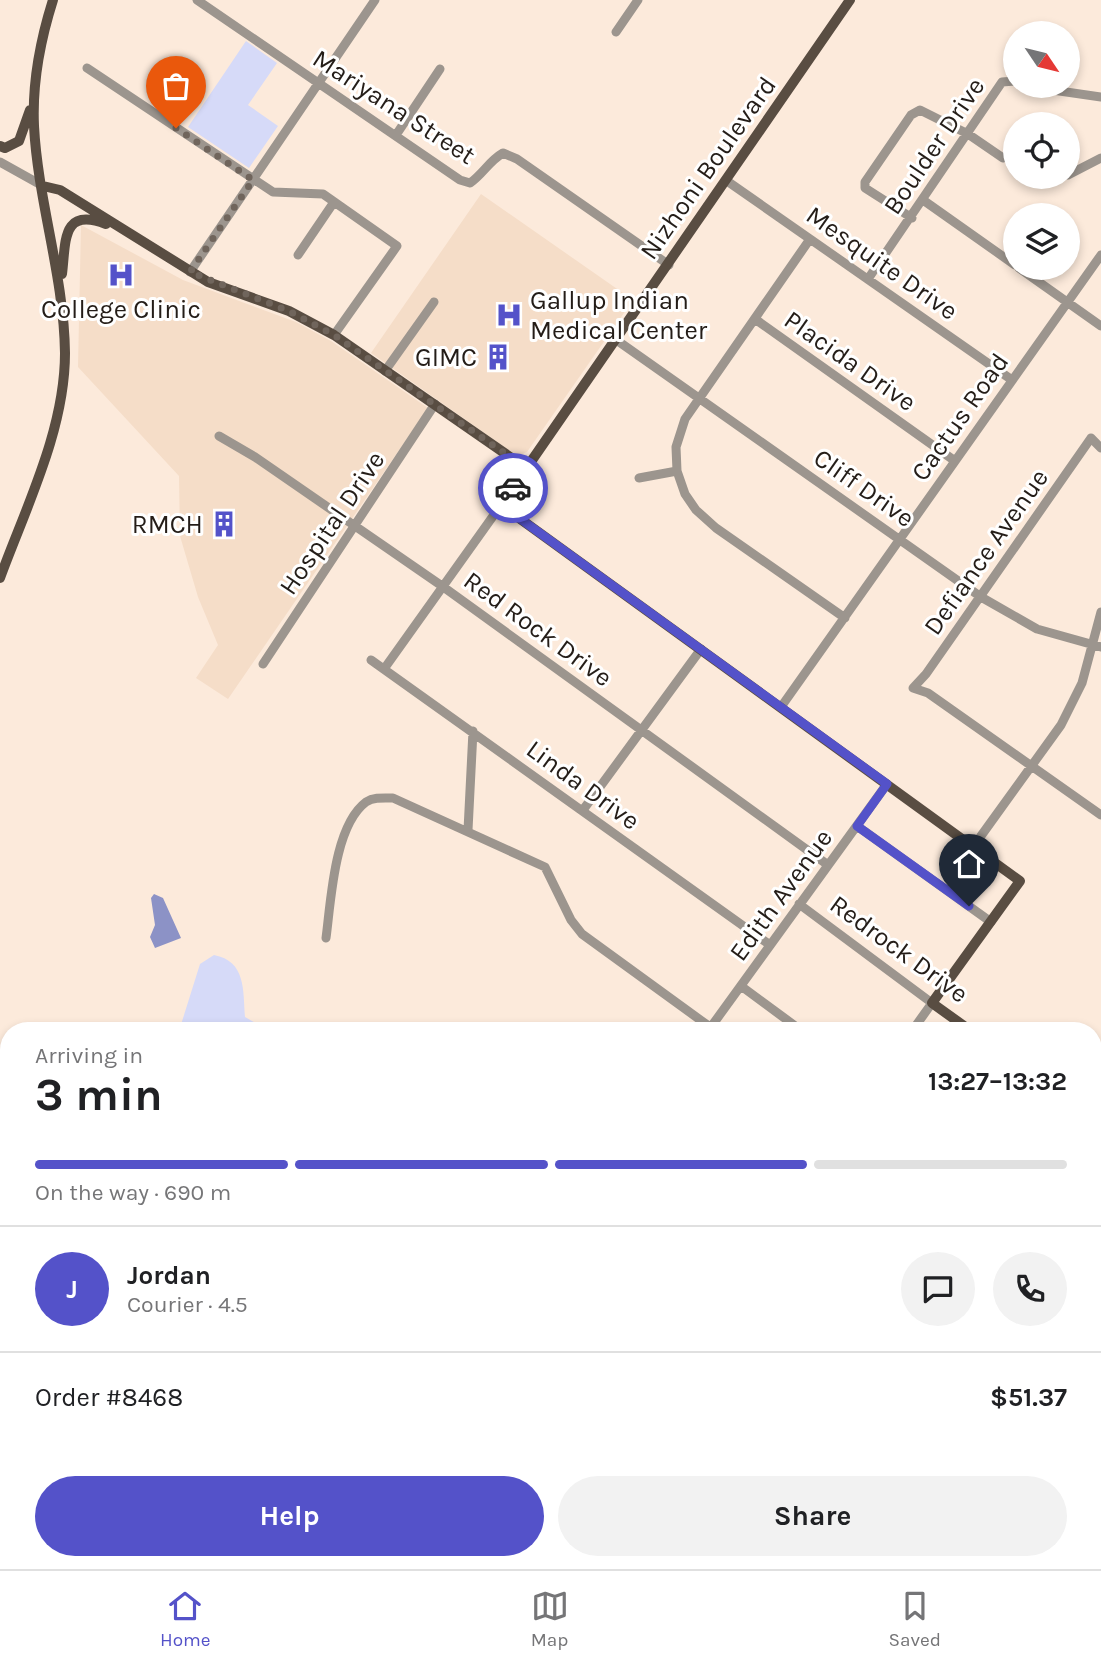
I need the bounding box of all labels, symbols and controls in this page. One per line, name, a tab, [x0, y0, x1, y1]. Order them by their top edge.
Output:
north arrow	[1003, 21, 1080, 98]
map controls	[1003, 21, 1080, 280]
street label: Mariyana Street	[307, 43, 481, 171]
pin	[146, 56, 206, 128]
icon: bag	[157, 67, 195, 105]
street label: Nizhoni Boulevard	[633, 71, 783, 265]
street label: Boulder Drive	[877, 72, 991, 220]
button: locate	[1003, 112, 1080, 189]
street label: Mesquite Drive	[800, 199, 964, 327]
button: layers	[1003, 203, 1080, 280]
hospital icon: College Clinic	[106, 260, 136, 290]
place label: Gallup Indian Medical Center	[530, 285, 708, 346]
place label: College Clinic	[41, 294, 201, 325]
hospital icon: Gallup Indian Medical Center	[494, 300, 524, 330]
street label: Placida Drive	[778, 304, 922, 418]
place label: GIMC	[415, 342, 477, 373]
building icon: GIMC	[483, 342, 513, 372]
street label: Cactus Road	[905, 347, 1015, 487]
street label: Cliff Drive	[808, 442, 920, 534]
street label: Hospital Drive	[273, 445, 391, 601]
courier	[478, 453, 548, 523]
street label: Defiance Avenue	[917, 463, 1055, 641]
icon: car	[494, 469, 532, 507]
place label: RMCH	[132, 509, 203, 540]
building icon: RMCH	[209, 509, 239, 539]
street label: Red Rock Drive	[458, 565, 618, 693]
street label: Linda Drive	[520, 734, 646, 836]
street label: Edith Avenue	[723, 823, 839, 967]
pin	[939, 834, 999, 906]
icon: home	[950, 845, 988, 883]
street label: Redrock Drive	[824, 888, 974, 1010]
text: Arriving in	[35, 1042, 143, 1069]
text: 13:27–13:32	[928, 1066, 1067, 1097]
text: 3 min	[35, 1068, 163, 1122]
text: On the way · 690 m	[35, 1179, 231, 1206]
button: chat	[901, 1252, 975, 1326]
button: phone	[993, 1252, 1067, 1326]
text: Jordan	[127, 1260, 211, 1291]
text: J	[66, 1274, 78, 1305]
text: Courier · 4.5	[127, 1291, 248, 1318]
text: Order #8468	[35, 1382, 183, 1413]
text: $51.37	[990, 1382, 1067, 1413]
button: Help	[35, 1476, 544, 1556]
button: Share	[558, 1476, 1067, 1556]
tab: Home	[160, 1587, 211, 1651]
tab: Map	[531, 1587, 569, 1651]
tab: Saved	[889, 1587, 941, 1651]

